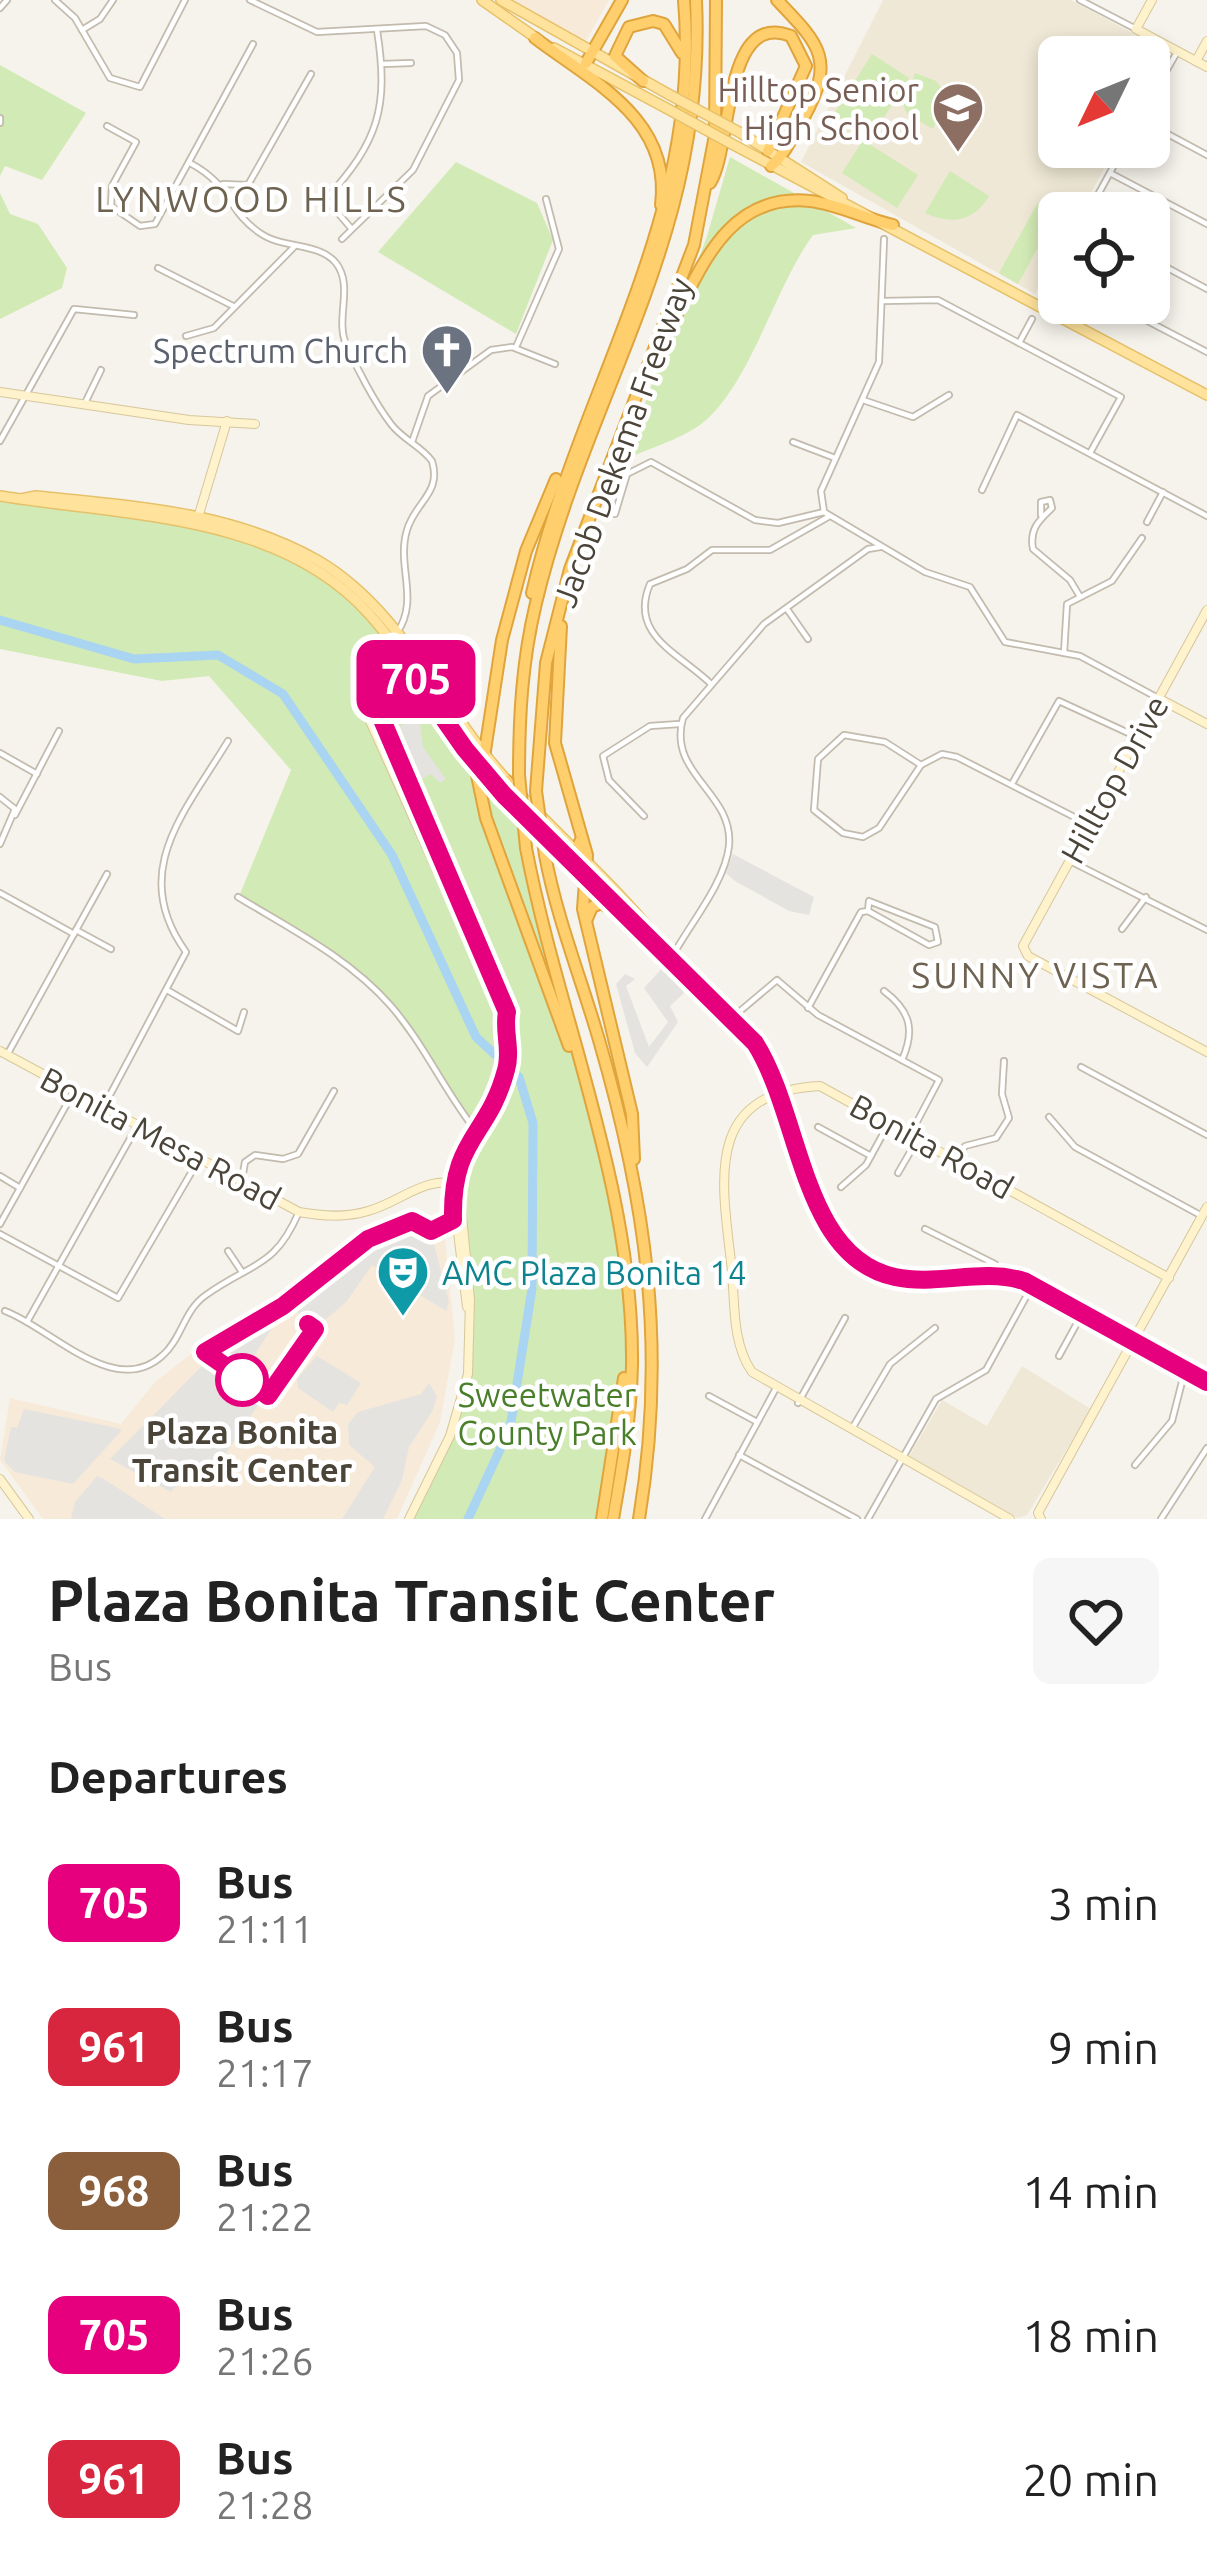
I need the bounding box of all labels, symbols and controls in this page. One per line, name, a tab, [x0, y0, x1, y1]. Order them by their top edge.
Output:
north arrow	[1038, 36, 1170, 168]
map controls	[1038, 36, 1170, 324]
place label: Hilltop Senior High School	[717, 71, 919, 146]
school or university icon: Hilltop Senior High School	[930, 80, 986, 154]
district label: LYNWOOD HILLS	[95, 178, 409, 219]
button: locate	[1038, 192, 1170, 324]
street label: Jacob Dekema Freeway	[545, 272, 699, 612]
church icon: Spectrum Church	[419, 322, 475, 396]
place label: Spectrum Church	[153, 332, 408, 369]
line badge: 705	[347, 640, 485, 718]
text: 705	[380, 655, 452, 702]
street label: Hilltop Drive	[1053, 689, 1175, 869]
district label: SUNNY VISTA	[911, 954, 1161, 995]
street label: Bonita Mesa Road	[35, 1059, 287, 1217]
street label: Bonita Road	[844, 1086, 1020, 1206]
theatre icon: AMC Plaza Bonita 14	[375, 1244, 431, 1318]
place label: AMC Plaza Bonita 14	[442, 1254, 747, 1291]
marker: Plaza Bonita Transit Center	[217, 1355, 267, 1405]
park label: Sweetwater County Park	[457, 1376, 637, 1451]
place label: Plaza Bonita Transit Center	[132, 1413, 353, 1488]
button: heart	[1033, 1558, 1159, 1684]
text: Plaza Bonita Transit Center	[48, 1568, 775, 1632]
text: Bus	[48, 1645, 112, 1688]
text: Departures	[48, 1751, 288, 1802]
text: Bus	[216, 1856, 293, 1907]
text: 3 min	[1048, 1878, 1159, 1929]
text: 705	[78, 1879, 150, 1926]
text: 21:11	[216, 1907, 314, 1950]
text: Bus	[216, 2000, 293, 2051]
text: 9 min	[1048, 2022, 1159, 2073]
text: 961	[78, 2023, 150, 2070]
text: 21:17	[216, 2051, 314, 2094]
text: Bus	[216, 2144, 293, 2195]
text: 14 min	[1022, 2166, 1159, 2217]
text: 968	[78, 2167, 150, 2214]
text: 21:22	[216, 2195, 314, 2238]
text: Bus	[216, 2288, 293, 2339]
text: 18 min	[1022, 2310, 1159, 2361]
text: 705	[78, 2311, 150, 2358]
text: 21:26	[216, 2339, 314, 2382]
text: Bus	[216, 2432, 293, 2483]
text: 20 min	[1022, 2454, 1159, 2505]
text: 961	[78, 2455, 150, 2502]
text: 21:28	[216, 2483, 314, 2526]

